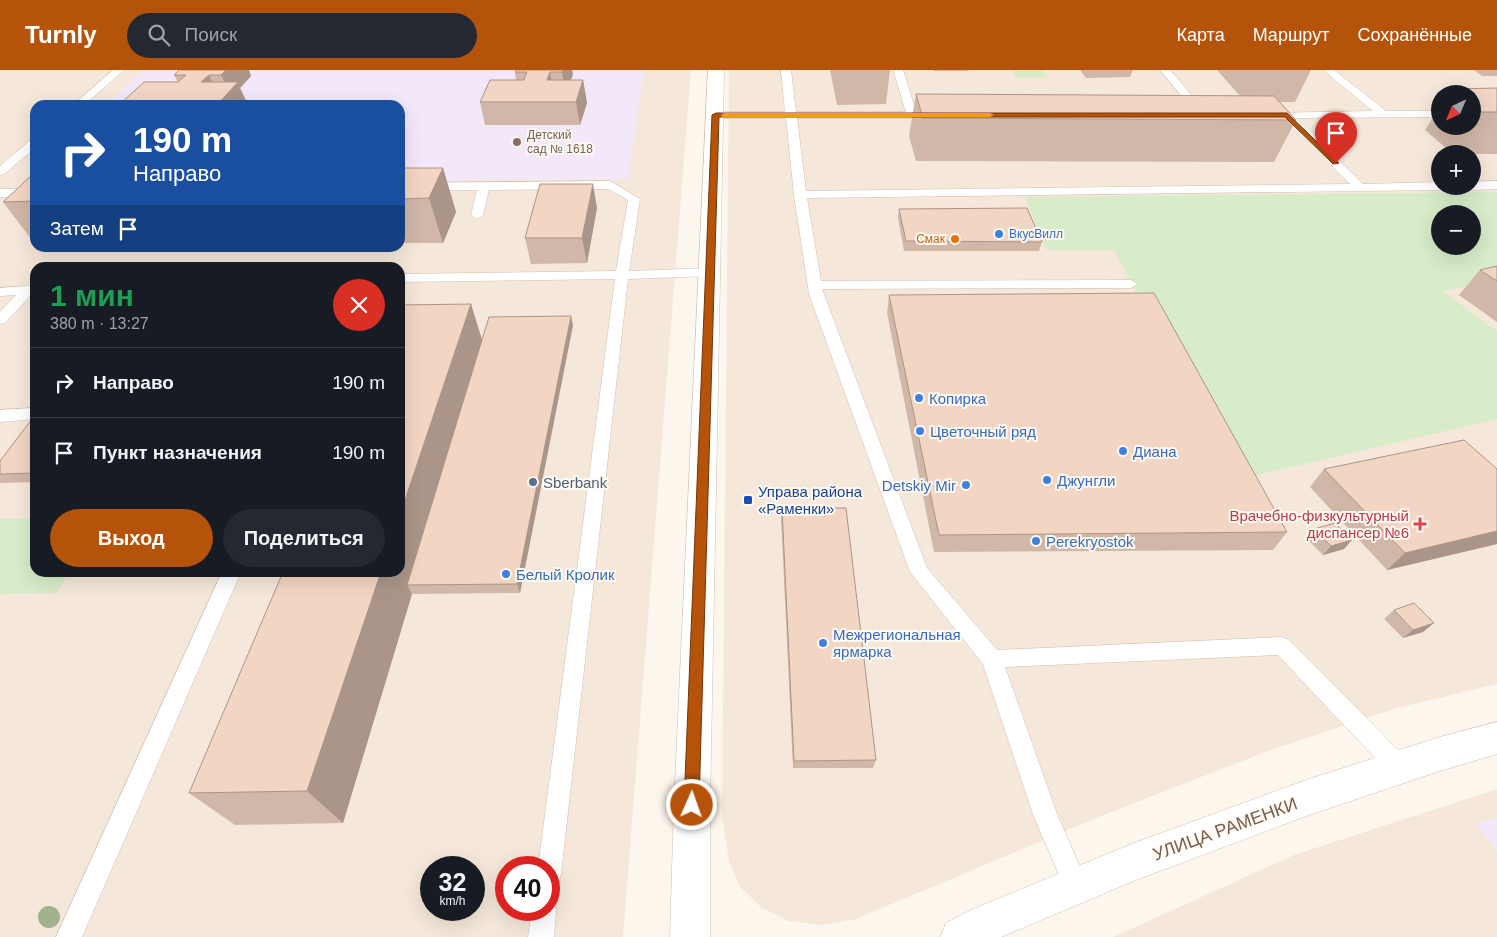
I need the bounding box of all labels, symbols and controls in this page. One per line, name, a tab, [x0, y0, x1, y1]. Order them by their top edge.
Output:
search box	[127, 13, 477, 58]
text: Turnly	[25, 21, 97, 48]
icon: search	[145, 21, 173, 49]
text: Поиск	[185, 24, 237, 45]
text: Карта	[1177, 25, 1225, 45]
text: Маршрут	[1253, 25, 1329, 45]
text: Сохранённые	[1357, 25, 1472, 45]
north arrow	[1431, 85, 1481, 135]
map controls	[1431, 85, 1481, 255]
pin	[1315, 112, 1357, 163]
icon: arrive	[1322, 119, 1350, 147]
icon: right	[50, 120, 115, 185]
text: 190 m	[133, 120, 232, 159]
place label: Детский сад № 1618	[527, 128, 593, 156]
marker: Детский сад № 1618	[511, 136, 523, 148]
button: +	[1431, 145, 1481, 195]
text: Направо	[133, 161, 221, 186]
button: −	[1431, 205, 1481, 255]
icon: arrive	[114, 215, 142, 243]
text: Затем	[50, 218, 104, 239]
place label: ВкусВилл	[1009, 227, 1063, 241]
marker: ВкусВилл	[993, 228, 1005, 240]
place label: Смак	[916, 232, 946, 246]
marker: Смак	[949, 233, 961, 245]
text: 1 мин	[50, 279, 134, 312]
button: close	[333, 279, 385, 331]
text: 380 m · 13:27	[50, 315, 149, 332]
icon: right	[50, 369, 78, 397]
text: Направо	[93, 372, 174, 393]
text: 190 m	[332, 372, 385, 393]
place label: Копирка	[929, 390, 987, 407]
marker: Копирка	[913, 392, 925, 404]
place label: Цветочный ряд	[930, 423, 1036, 440]
marker: Цветочный ряд	[914, 425, 926, 437]
icon: arrive	[50, 439, 78, 467]
text: Пункт назначения	[93, 442, 262, 463]
text: 190 m	[332, 442, 385, 463]
place label: Диана	[1133, 443, 1177, 460]
marker: Диана	[1117, 445, 1129, 457]
place label: Джунгли	[1057, 472, 1115, 489]
place label: Sberbank	[543, 474, 608, 491]
marker: Джунгли	[1041, 474, 1053, 486]
marker: Sberbank	[527, 476, 539, 488]
place label: Detskiy Mir	[882, 477, 956, 494]
marker: Detskiy Mir	[960, 479, 972, 491]
place label: Управа района «Раменки»	[758, 483, 863, 517]
marker: Управа района «Раменки»	[742, 494, 754, 506]
place label: Врачебно-физкультурный диспансер №6	[1229, 507, 1409, 541]
button: Выход	[50, 509, 213, 567]
button: Поделиться	[223, 509, 385, 567]
marker: Врачебно-физкультурный диспансер №6	[1413, 517, 1427, 531]
place label: Perekryostok	[1046, 533, 1134, 550]
marker: Perekryostok	[1030, 535, 1042, 547]
place label: Белый Кролик	[516, 566, 615, 583]
marker: Белый Кролик	[500, 568, 512, 580]
place label: Межрегиональная ярмарка	[833, 626, 961, 660]
marker: Межрегиональная ярмарка	[817, 637, 829, 649]
position arrow	[665, 778, 717, 830]
street label: УЛИЦА РАМЕНКИ	[1150, 794, 1300, 864]
speed limit sign: 40	[495, 856, 560, 921]
text: 32	[439, 868, 466, 896]
text: km/h	[439, 894, 466, 908]

